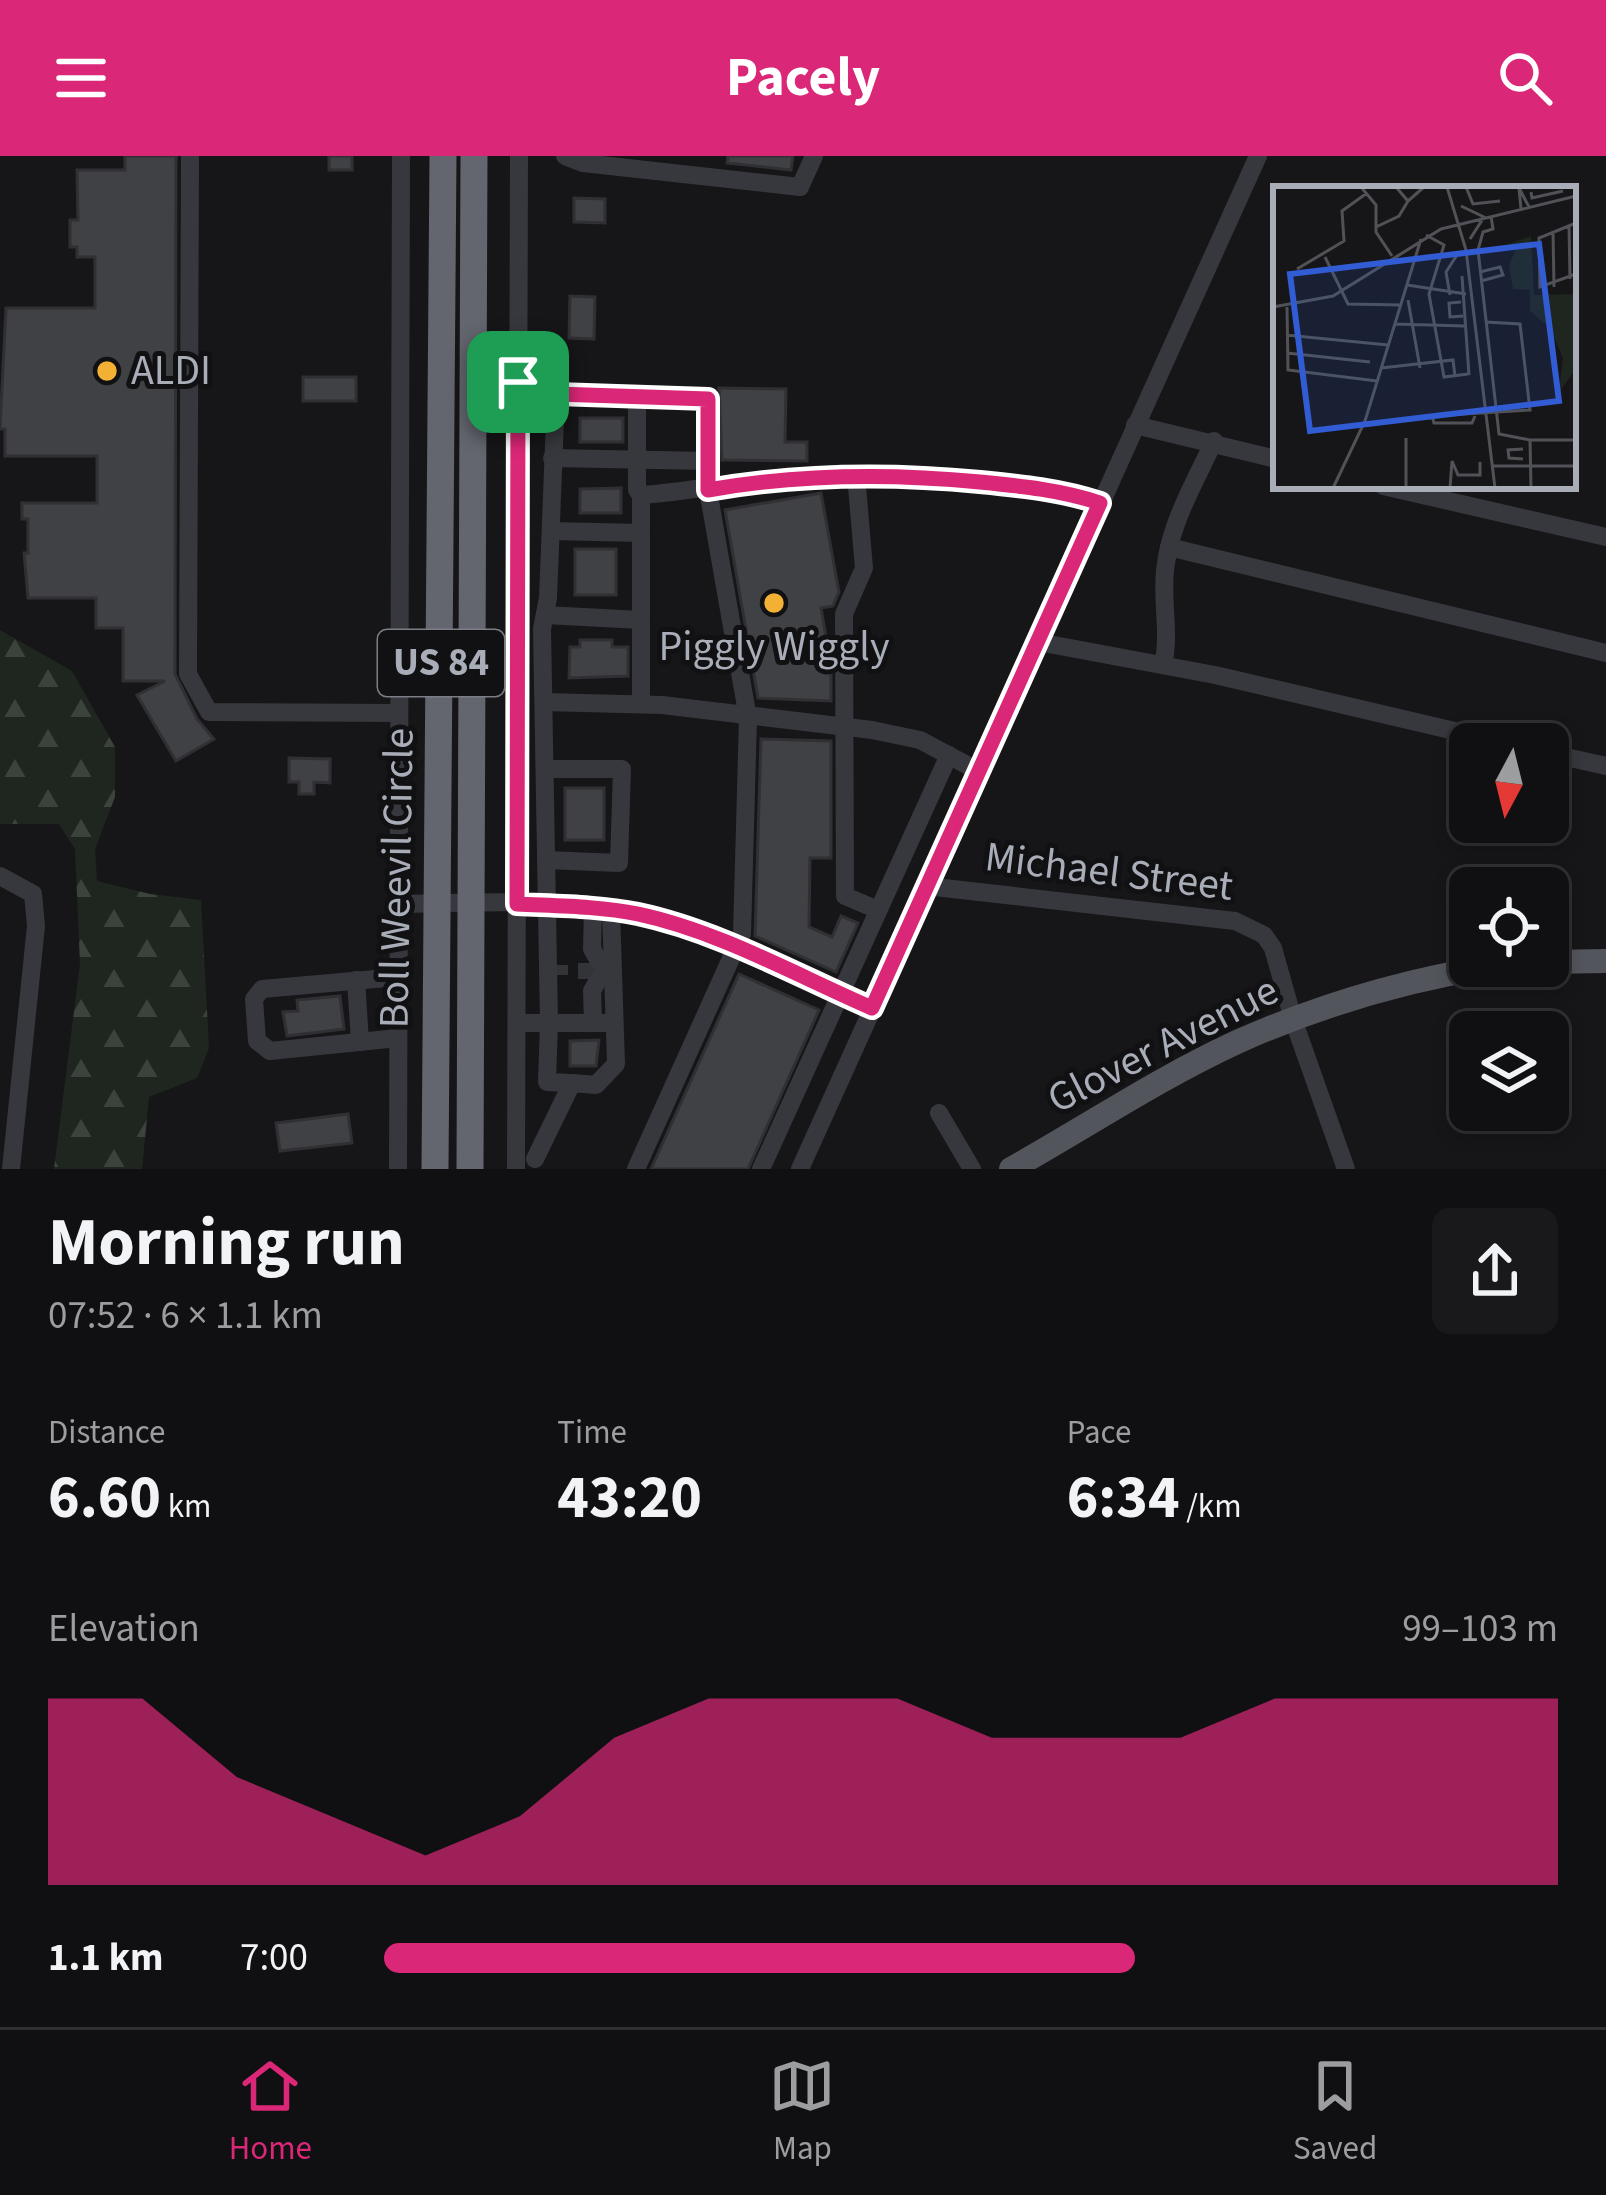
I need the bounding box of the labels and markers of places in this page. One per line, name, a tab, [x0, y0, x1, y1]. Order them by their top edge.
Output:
pin	[467, 331, 569, 433]
place label: ALDI	[131, 341, 211, 401]
marker: ALDI	[94, 358, 120, 384]
marker: Piggly Wiggly	[761, 590, 787, 616]
place label: Piggly Wiggly	[658, 617, 890, 677]

